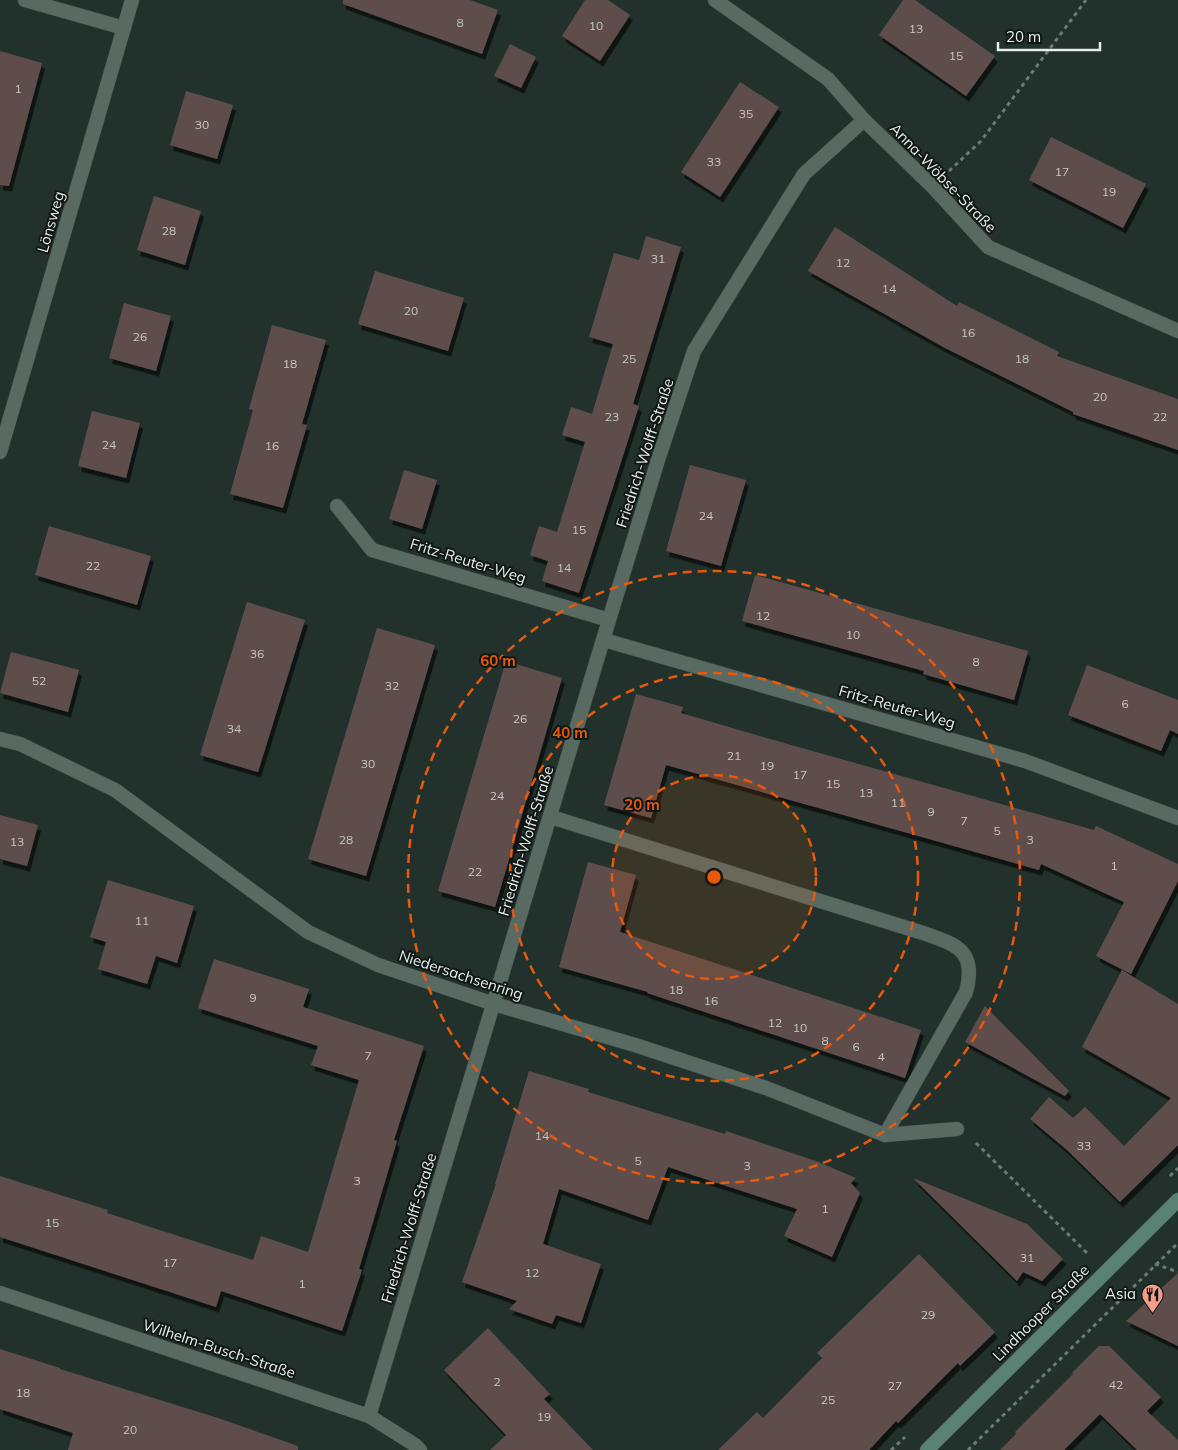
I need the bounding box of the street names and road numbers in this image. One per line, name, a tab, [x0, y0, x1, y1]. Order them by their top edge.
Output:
street label: Anna-Wöbse-Straße	[886, 119, 1001, 236]
street label: Lönsweg	[33, 189, 68, 255]
street label: Friedrich-Wolff-Straße	[611, 376, 678, 530]
street label: Fritz-Reuter-Weg	[408, 534, 528, 587]
street label: Fritz-Reuter-Weg	[837, 681, 958, 732]
street label: Friedrich-Wolff-Straße	[494, 764, 557, 918]
street label: Niedersachsenring	[397, 945, 526, 1004]
street label: Friedrich-Wolff-Straße	[377, 1151, 440, 1305]
street label: Lindhooper Straße	[988, 1260, 1093, 1365]
street label: Wilhelm-Busch-Straße	[141, 1315, 298, 1382]

